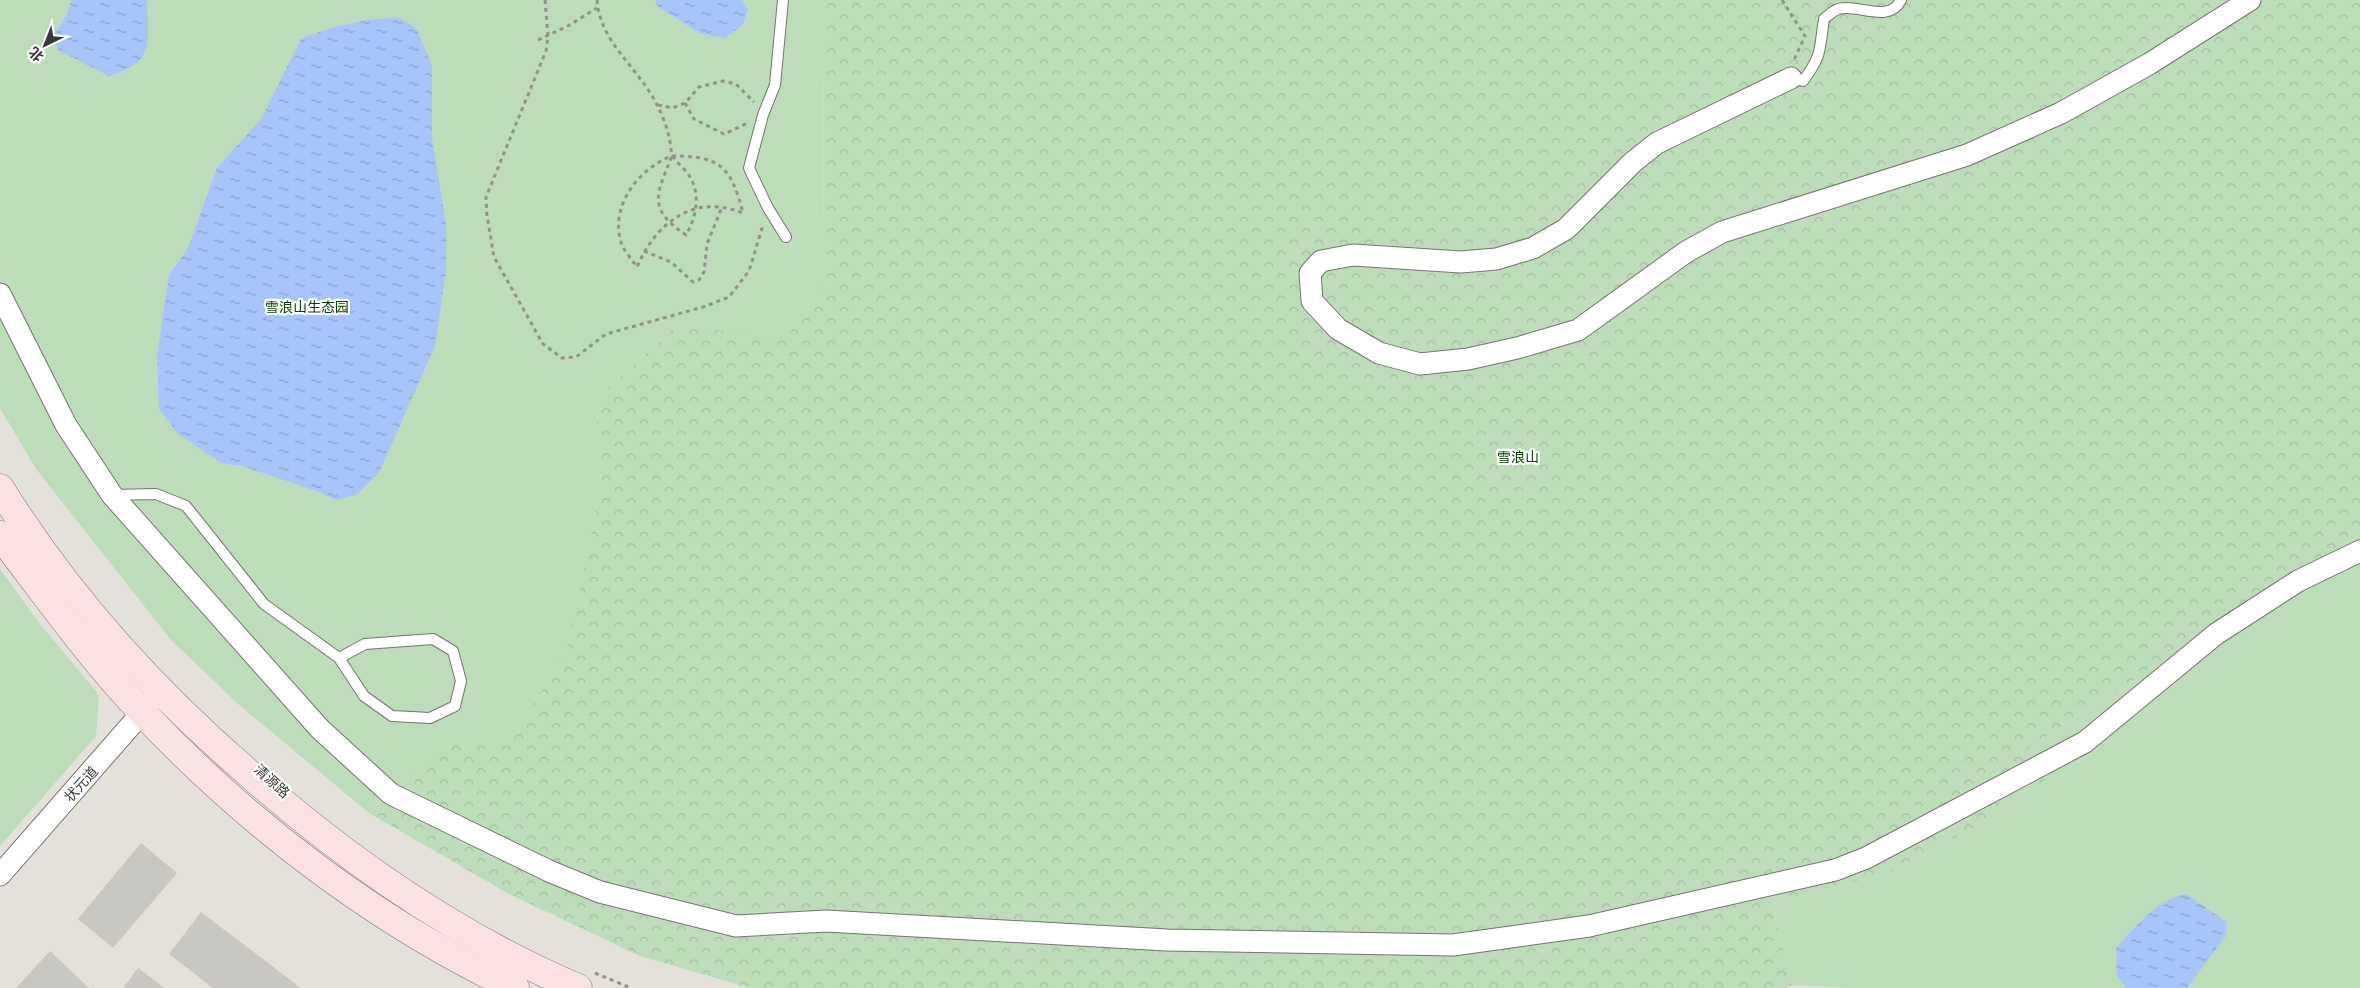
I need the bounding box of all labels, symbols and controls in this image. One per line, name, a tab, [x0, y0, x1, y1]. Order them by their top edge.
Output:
north arrow	[20, 20, 70, 70]
text: 北	[25, 43, 47, 66]
park label: 雪浪山生态园	[265, 298, 349, 316]
park label: 雪浪山	[1497, 448, 1539, 466]
street label: 清源路	[250, 760, 294, 802]
street label: 状元道	[60, 762, 102, 806]

